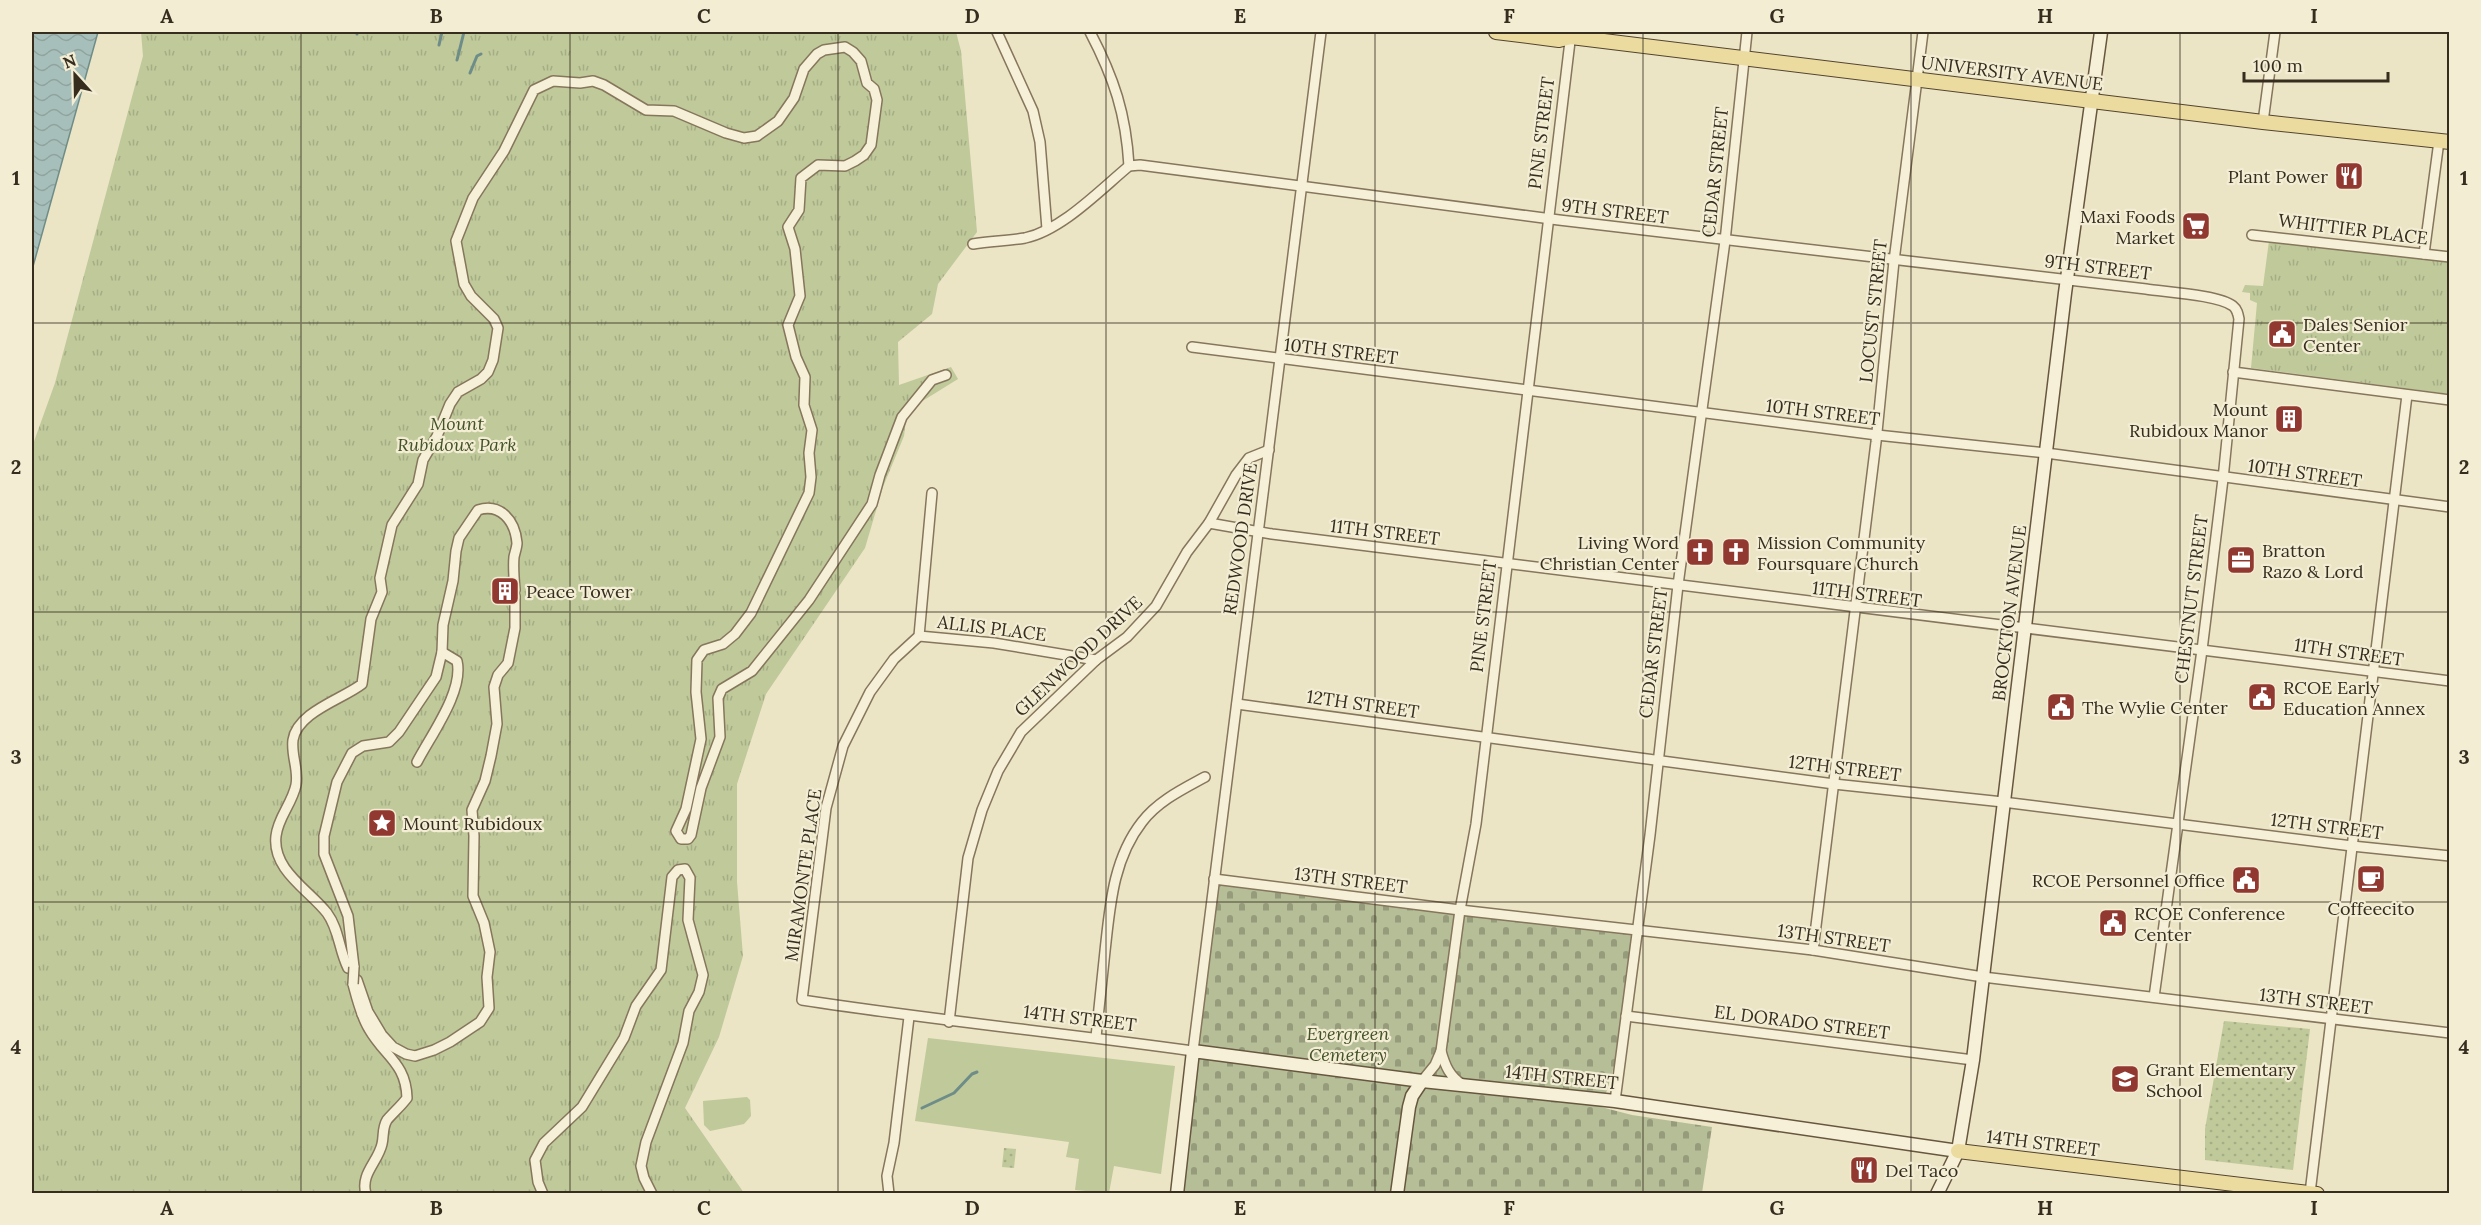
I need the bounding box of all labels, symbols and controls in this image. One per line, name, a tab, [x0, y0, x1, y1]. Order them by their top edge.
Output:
text: A	[160, 3, 174, 28]
text: B	[429, 3, 443, 28]
text: C	[697, 3, 711, 28]
text: D	[964, 3, 980, 28]
text: E	[1234, 3, 1246, 28]
text: F	[1503, 3, 1515, 28]
text: G	[1769, 3, 1785, 28]
text: H	[2037, 3, 2053, 28]
text: I	[2310, 3, 2318, 28]
north arrow	[45, 45, 105, 105]
scale bar	[2244, 45, 2388, 83]
text: N	[60, 50, 79, 73]
street label: UNIVERSITY AVENUE	[1919, 50, 2105, 96]
text: 100 m	[2253, 54, 2303, 77]
street label: PINE STREET	[1523, 75, 1559, 191]
street label: CEDAR STREET	[1697, 105, 1733, 238]
restaurant icon: Plant Power	[2333, 160, 2365, 192]
text: 1	[12, 165, 20, 190]
place label: Plant Power	[2228, 165, 2328, 188]
text: 1	[2460, 165, 2468, 190]
street label: 9TH STREET	[1560, 193, 1670, 229]
place label: Maxi Foods Market	[2080, 205, 2175, 249]
street label: WHITTIER PLACE	[2277, 208, 2429, 250]
supermarket icon: Maxi Foods Market	[2180, 210, 2212, 242]
street label: LOCUST STREET	[1854, 238, 1892, 384]
street label: 9TH STREET	[2043, 249, 2153, 285]
place label: Dales Senior Center	[2303, 313, 2408, 357]
public building icon: Dales Senior Center	[2266, 318, 2298, 350]
street label: 10TH STREET	[1283, 333, 1400, 369]
street label: 10TH STREET	[1765, 394, 1882, 430]
place label: Mount Rubidoux Manor	[2129, 398, 2268, 442]
building icon: Mount Rubidoux Manor	[2273, 403, 2305, 435]
park label: Mount Rubidoux Park	[397, 412, 517, 456]
text: 2	[11, 454, 21, 479]
street label: 10TH STREET	[2246, 454, 2364, 492]
text: 2	[2459, 454, 2469, 479]
street label: REDWOOD DRIVE	[1218, 461, 1262, 617]
street label: CHESTNUT STREET	[2169, 513, 2213, 685]
street label: 11TH STREET	[1329, 514, 1442, 550]
street label: BROCKTON AVENUE	[1987, 524, 2031, 702]
place label: Living Word Christian Center	[1540, 531, 1679, 575]
place label: Mission Community Foursquare Church	[1757, 531, 1926, 575]
church icon: Living Word Christian Center	[1684, 536, 1716, 568]
church icon: Mission Community Foursquare Church	[1720, 536, 1752, 568]
place label: Bratton Razo & Lord	[2262, 539, 2364, 583]
office icon: Bratton Razo & Lord	[2225, 544, 2257, 576]
street label: PINE STREET	[1465, 558, 1501, 674]
building icon: Peace Tower	[489, 575, 521, 607]
street label: 11TH STREET	[1811, 576, 1924, 612]
place label: Peace Tower	[526, 580, 633, 603]
street label: CEDAR STREET	[1634, 586, 1672, 719]
street label: GLENWOOD DRIVE	[1009, 591, 1147, 721]
street label: ALLIS PLACE	[935, 610, 1048, 646]
street label: 11TH STREET	[2293, 633, 2406, 671]
place label: RCOE Early Education Annex	[2283, 676, 2425, 720]
public building icon: RCOE Early Education Annex	[2246, 681, 2278, 713]
street label: 12TH STREET	[1305, 685, 1421, 723]
public building icon: The Wylie Center	[2045, 691, 2077, 723]
place label: The Wylie Center	[2082, 696, 2228, 719]
text: 3	[10, 744, 22, 769]
text: 3	[2458, 744, 2470, 769]
street label: 12TH STREET	[1787, 750, 1903, 786]
street label: MIRAMONTE PLACE	[779, 787, 827, 963]
place icon: Mount Rubidoux	[366, 807, 398, 839]
street label: 12TH STREET	[2269, 808, 2385, 844]
place label: Mount Rubidoux	[403, 812, 543, 835]
street label: 13TH STREET	[1293, 862, 1409, 898]
cafe icon: Coffeecito	[2355, 863, 2387, 895]
public building icon: RCOE Personnel Office	[2230, 864, 2262, 896]
place label: RCOE Personnel Office	[2032, 869, 2225, 892]
place label: Coffeecito	[2327, 897, 2415, 920]
place label: RCOE Conference Center	[2134, 902, 2286, 946]
public building icon: RCOE Conference Center	[2097, 907, 2129, 939]
street label: 13TH STREET	[1776, 919, 1892, 957]
street label: 13TH STREET	[2258, 983, 2374, 1019]
street label: 14TH STREET	[1022, 1000, 1138, 1036]
street label: EL DORADO STREET	[1713, 1000, 1892, 1044]
park label: Evergreen Cemetery	[1307, 1022, 1389, 1066]
text: 4	[11, 1034, 22, 1059]
text: 4	[2459, 1034, 2470, 1059]
place label: Grant Elementary School	[2146, 1058, 2296, 1102]
street label: 14TH STREET	[1504, 1060, 1620, 1094]
school or university icon: Grant Elementary School	[2109, 1063, 2141, 1095]
street label: 14TH STREET	[1985, 1125, 2101, 1161]
restaurant icon: Del Taco	[1848, 1154, 1880, 1186]
place label: Del Taco	[1885, 1159, 1958, 1182]
text: A	[160, 1195, 174, 1220]
text: B	[429, 1195, 443, 1220]
text: C	[697, 1195, 711, 1220]
text: D	[964, 1195, 980, 1220]
text: E	[1234, 1195, 1246, 1220]
text: F	[1503, 1195, 1515, 1220]
text: G	[1769, 1195, 1785, 1220]
text: H	[2037, 1195, 2053, 1220]
text: I	[2310, 1195, 2318, 1220]

